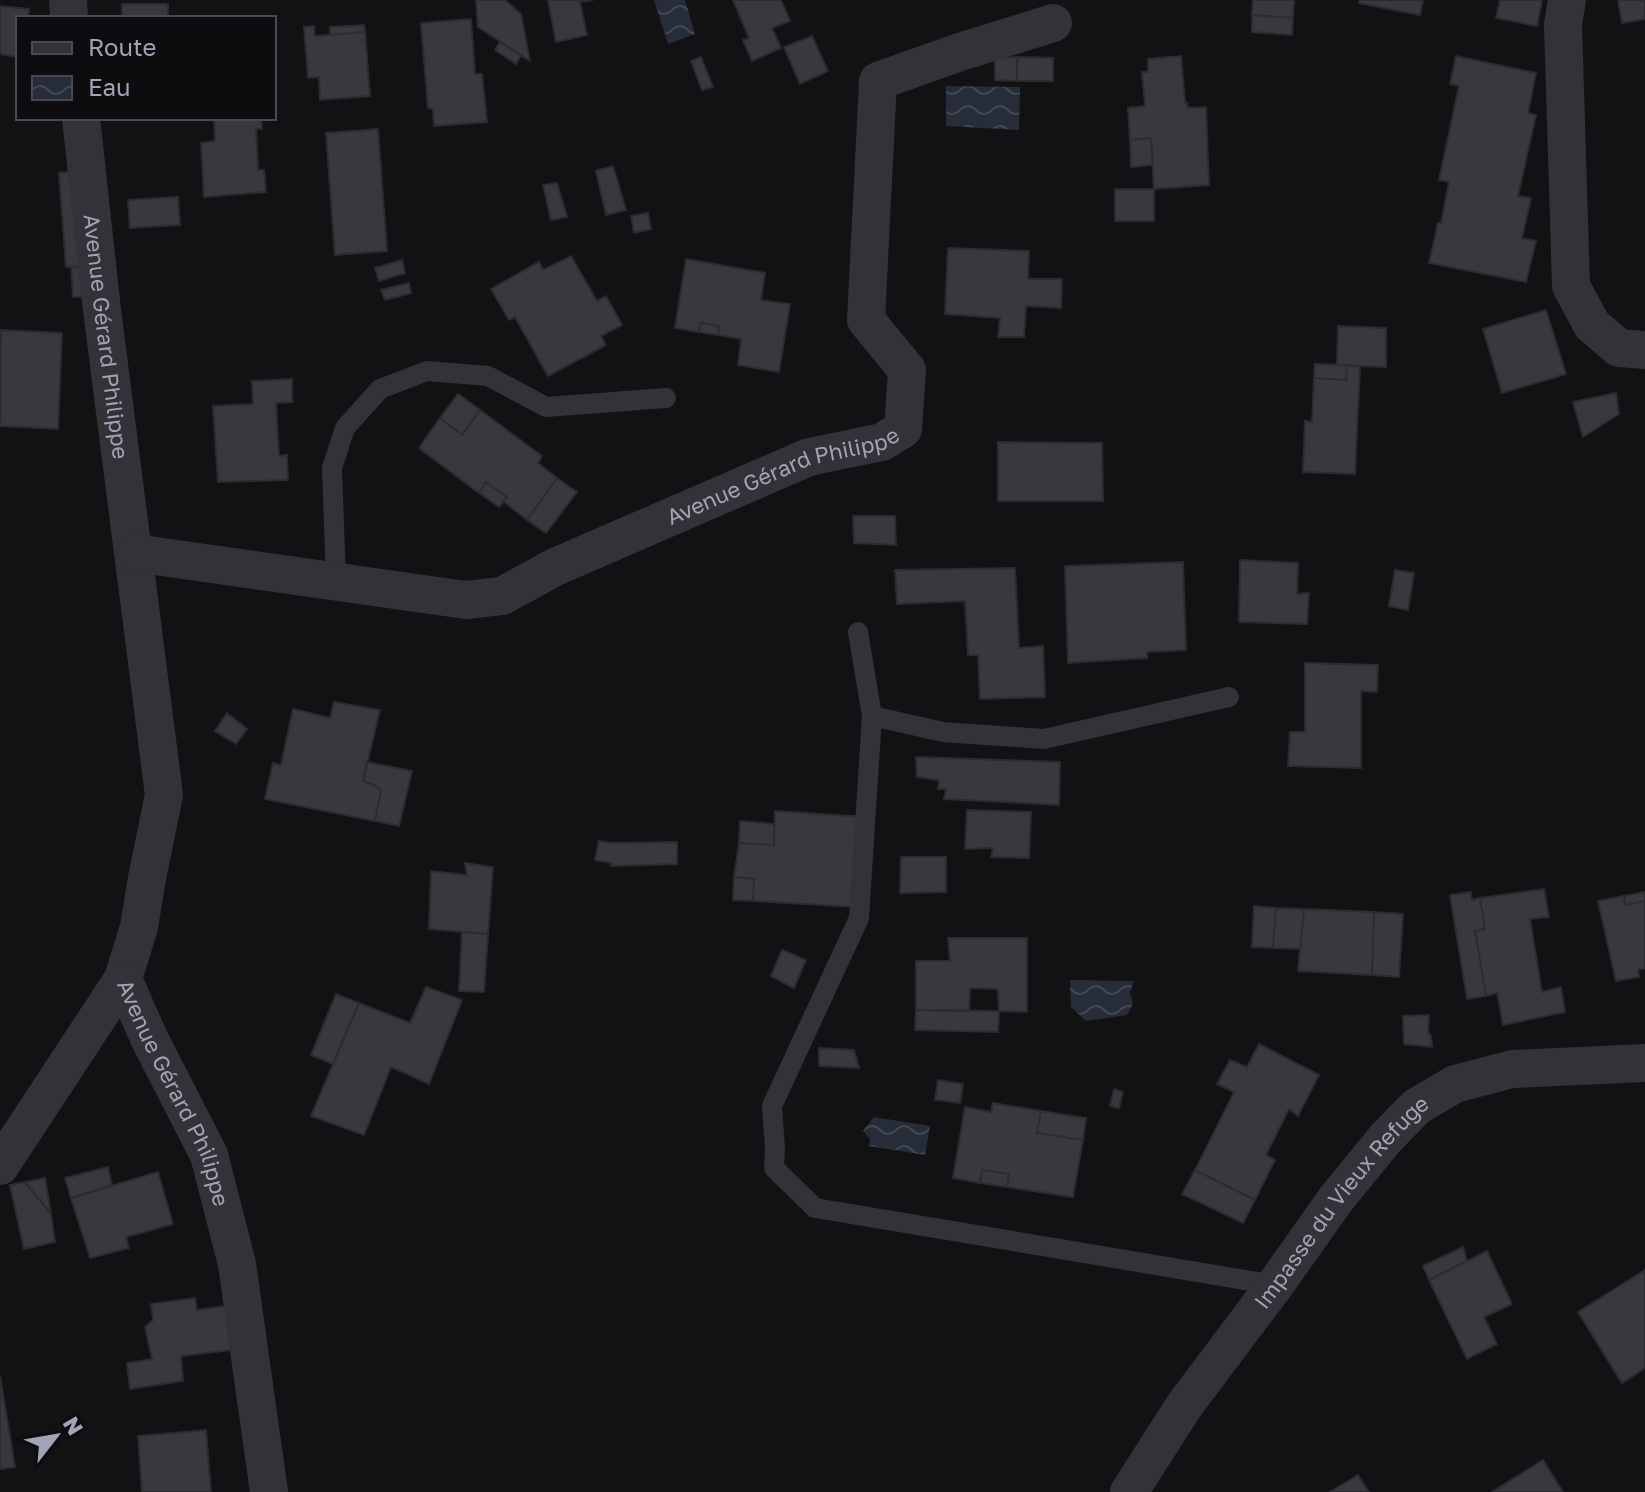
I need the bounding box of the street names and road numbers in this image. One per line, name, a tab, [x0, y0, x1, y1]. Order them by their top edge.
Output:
street label: Avenue Gérard Philippe	[79, 213, 135, 460]
street label: Avenue Gérard Philippe	[662, 421, 904, 530]
street label: Avenue Gérard Philippe	[112, 975, 236, 1209]
street label: Impasse du Vieux Refuge	[1248, 1089, 1433, 1314]

